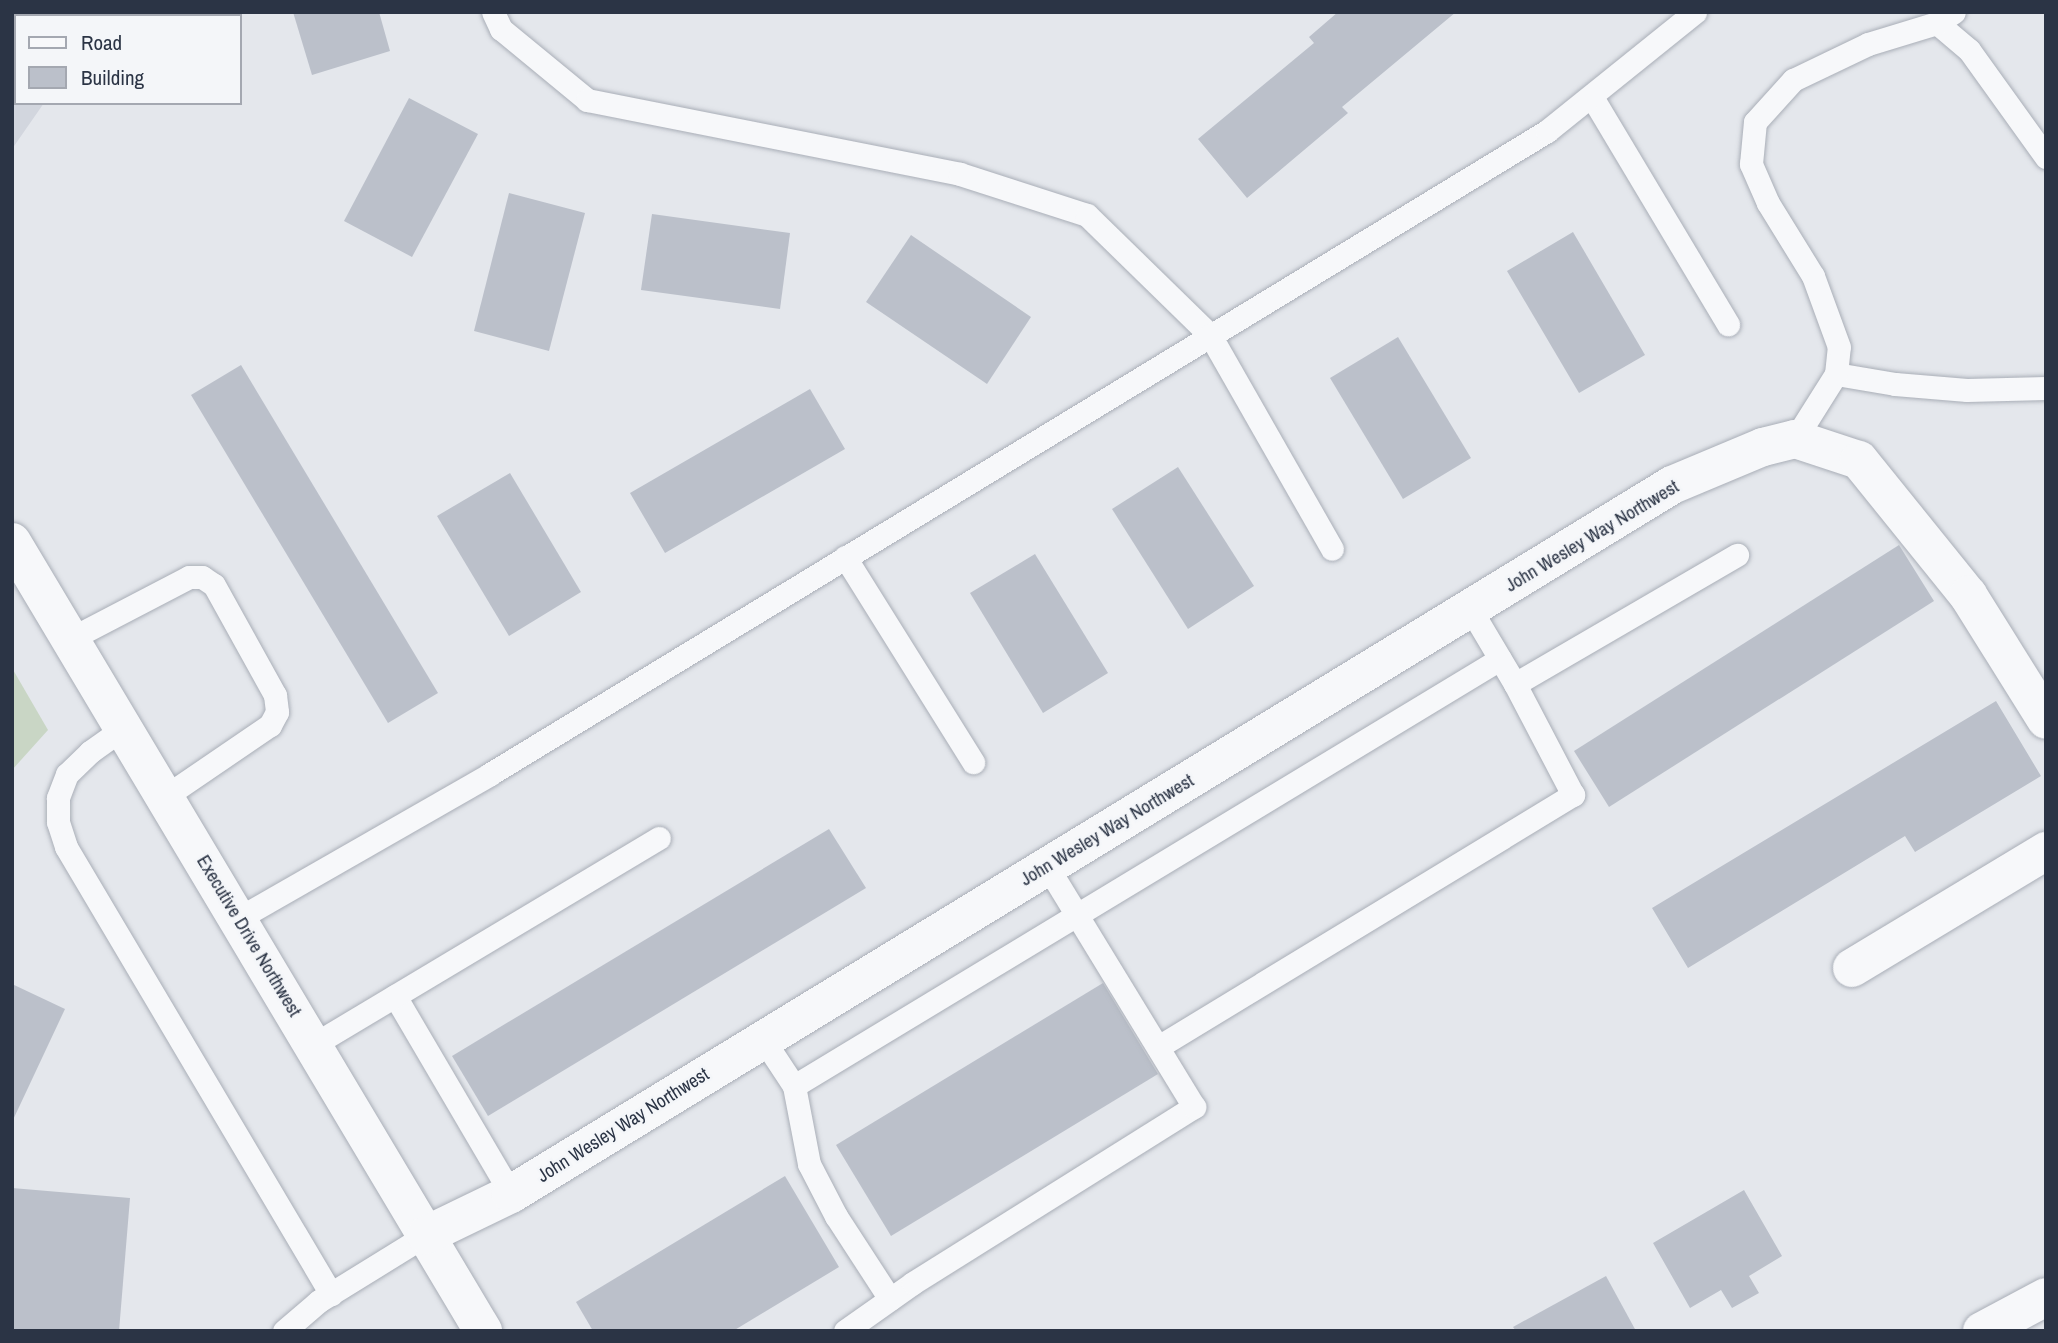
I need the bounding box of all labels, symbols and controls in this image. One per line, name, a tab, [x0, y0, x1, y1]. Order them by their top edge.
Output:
legend	[14, 14, 242, 105]
text: Road	[81, 28, 122, 57]
text: Building	[81, 63, 144, 92]
street label: John Wesley Way Northwest	[1501, 475, 1683, 597]
street label: John Wesley Way Northwest	[1016, 769, 1198, 891]
street label: Executive Drive Northwest	[192, 851, 306, 1021]
street label: John Wesley Way Northwest	[533, 1063, 713, 1187]

